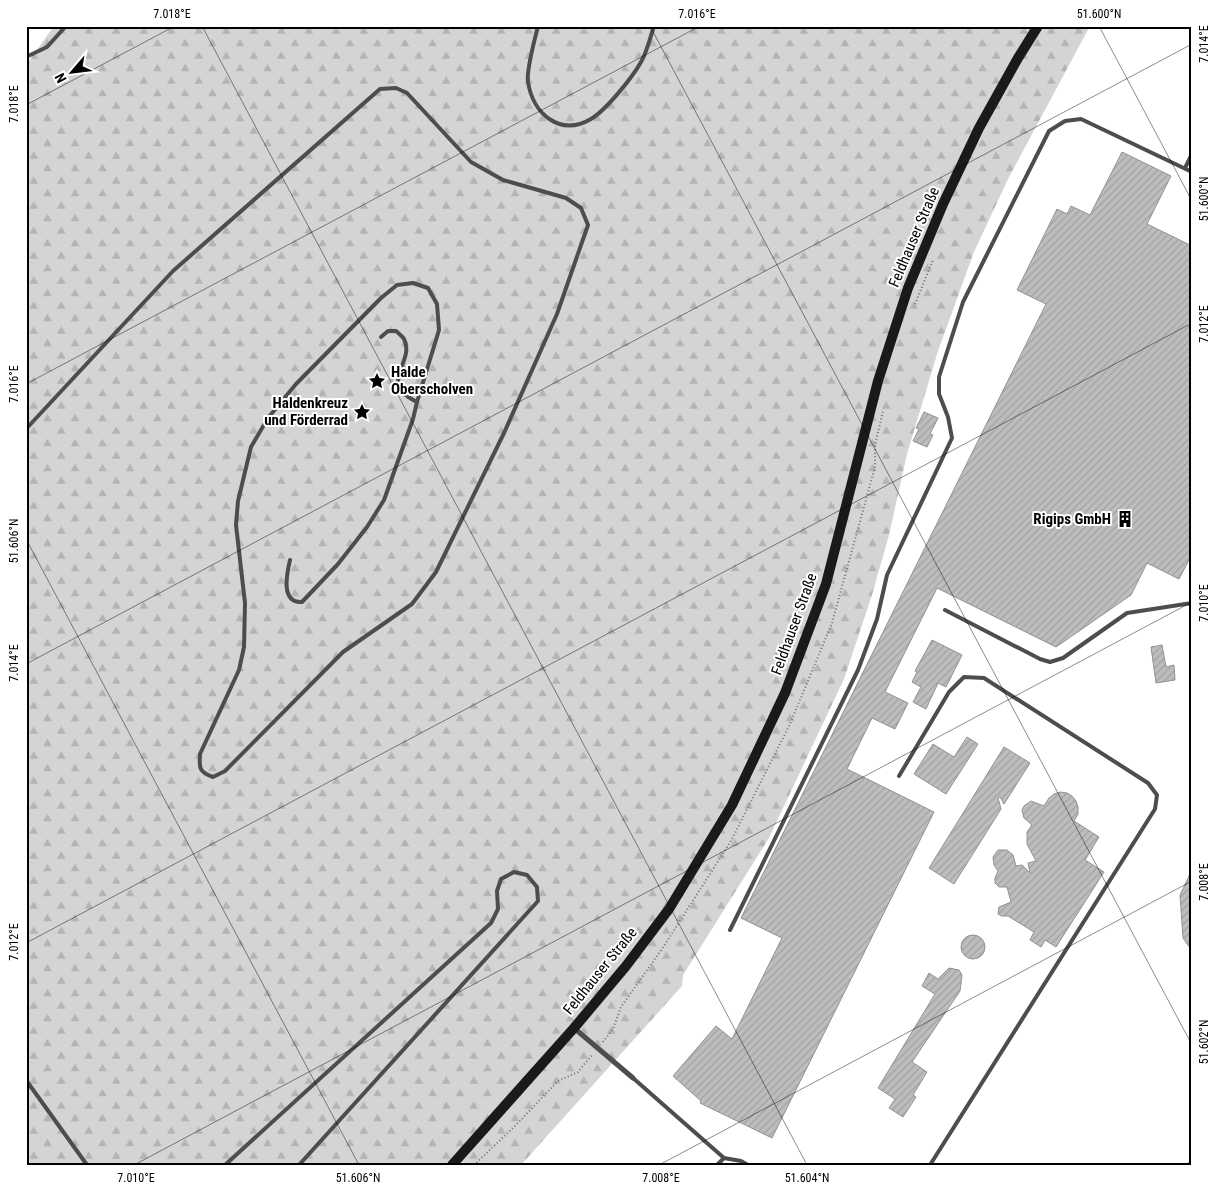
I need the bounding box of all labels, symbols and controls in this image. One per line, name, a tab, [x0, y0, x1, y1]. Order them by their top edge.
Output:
text: 7.018°E	[153, 7, 191, 21]
text: 7.016°E	[678, 7, 716, 21]
text: 51.600°N	[1077, 7, 1121, 21]
text: 7.014°E	[1197, 25, 1211, 63]
north arrow	[48, 48, 98, 98]
text: N	[51, 71, 70, 86]
text: 7.018°E	[7, 85, 21, 123]
text: 51.600°N	[1197, 177, 1211, 221]
street label: Feldhauser Straße	[885, 184, 943, 290]
text: 7.012°E	[1197, 305, 1211, 343]
place label: Halde Oberscholven	[391, 363, 473, 398]
text: 7.016°E	[7, 365, 21, 403]
place icon: Halde Oberscholven	[367, 371, 387, 391]
place label: Haldenkreuz und Förderrad	[264, 394, 348, 429]
place icon: Haldenkreuz und Förderrad	[352, 402, 372, 422]
building icon: Rigips GmbH	[1115, 509, 1135, 529]
place label: Rigips GmbH	[1033, 510, 1111, 528]
text: 51.606°N	[7, 519, 21, 563]
street label: Feldhauser Straße	[767, 571, 821, 677]
text: 7.010°E	[1197, 584, 1211, 622]
text: 7.014°E	[7, 644, 21, 682]
text: 7.008°E	[1197, 863, 1211, 901]
text: 7.012°E	[7, 923, 21, 961]
street label: Feldhauser Straße	[559, 924, 641, 1018]
text: 51.602°N	[1197, 1020, 1211, 1064]
text: 7.010°E	[117, 1171, 155, 1185]
text: 51.606°N	[336, 1171, 380, 1185]
text: 7.008°E	[642, 1171, 680, 1185]
text: 51.604°N	[785, 1171, 829, 1185]

